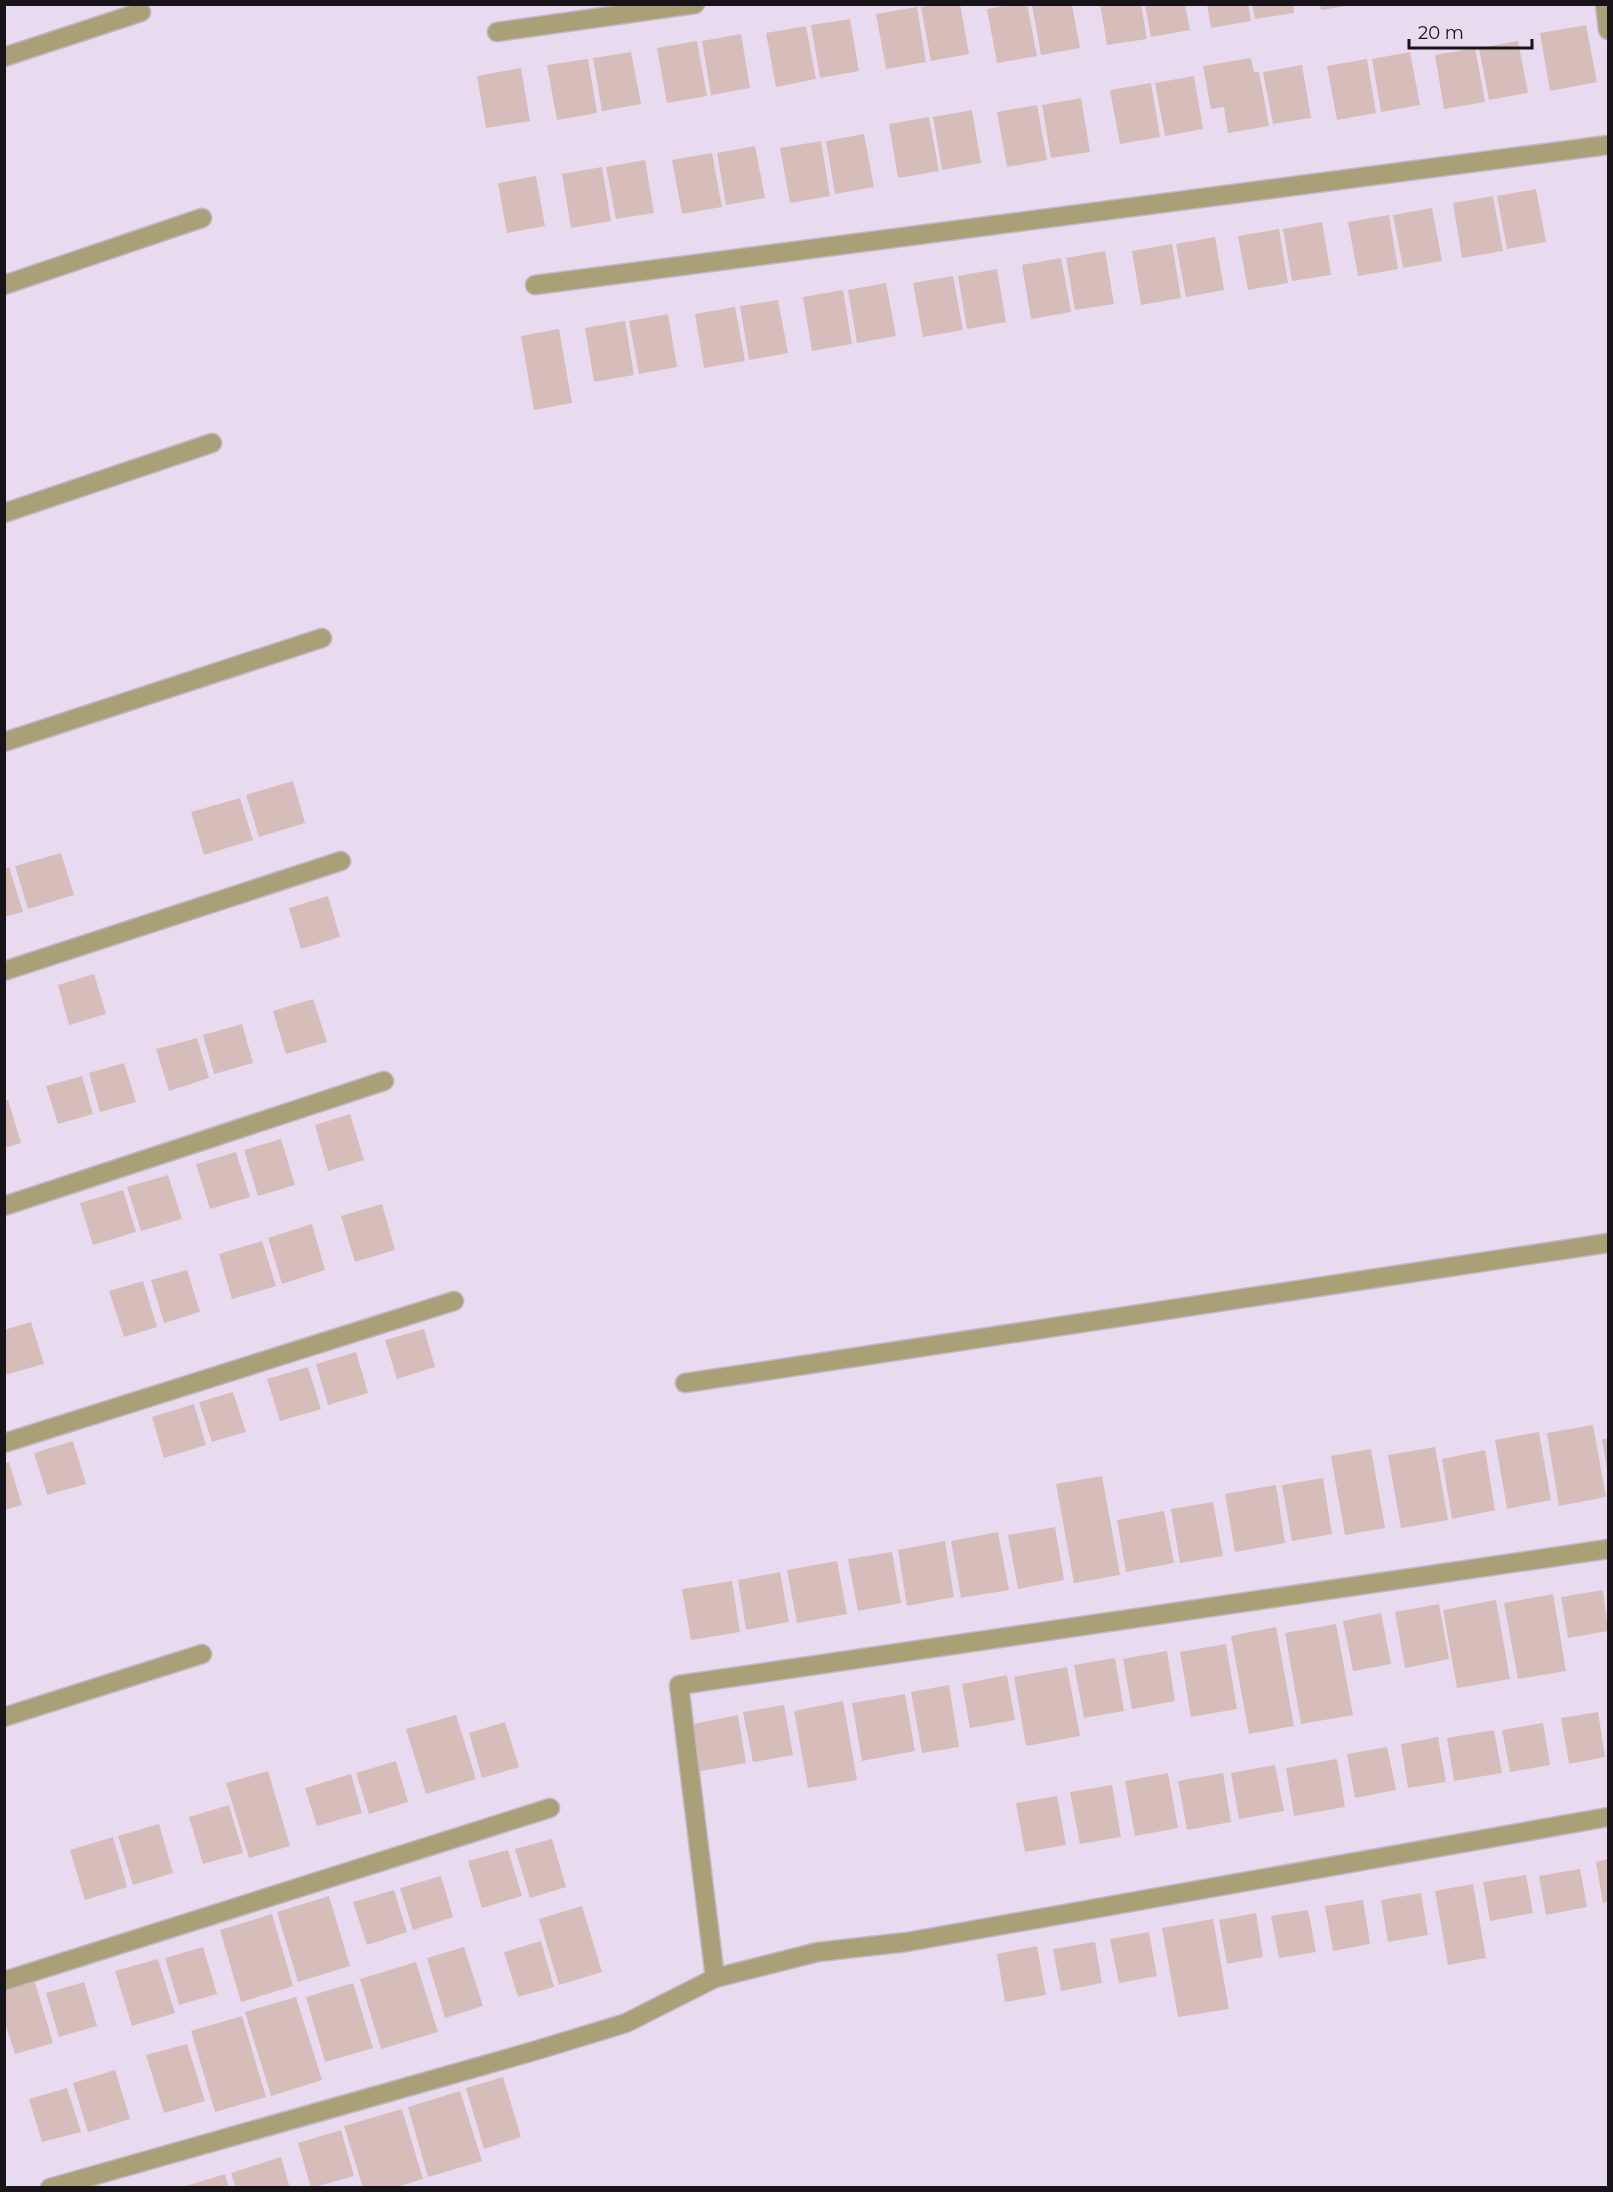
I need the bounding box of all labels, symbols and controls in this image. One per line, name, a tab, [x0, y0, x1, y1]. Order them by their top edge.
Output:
scale bar	[1409, 12, 1532, 50]
text: 20 m	[1418, 22, 1464, 44]

